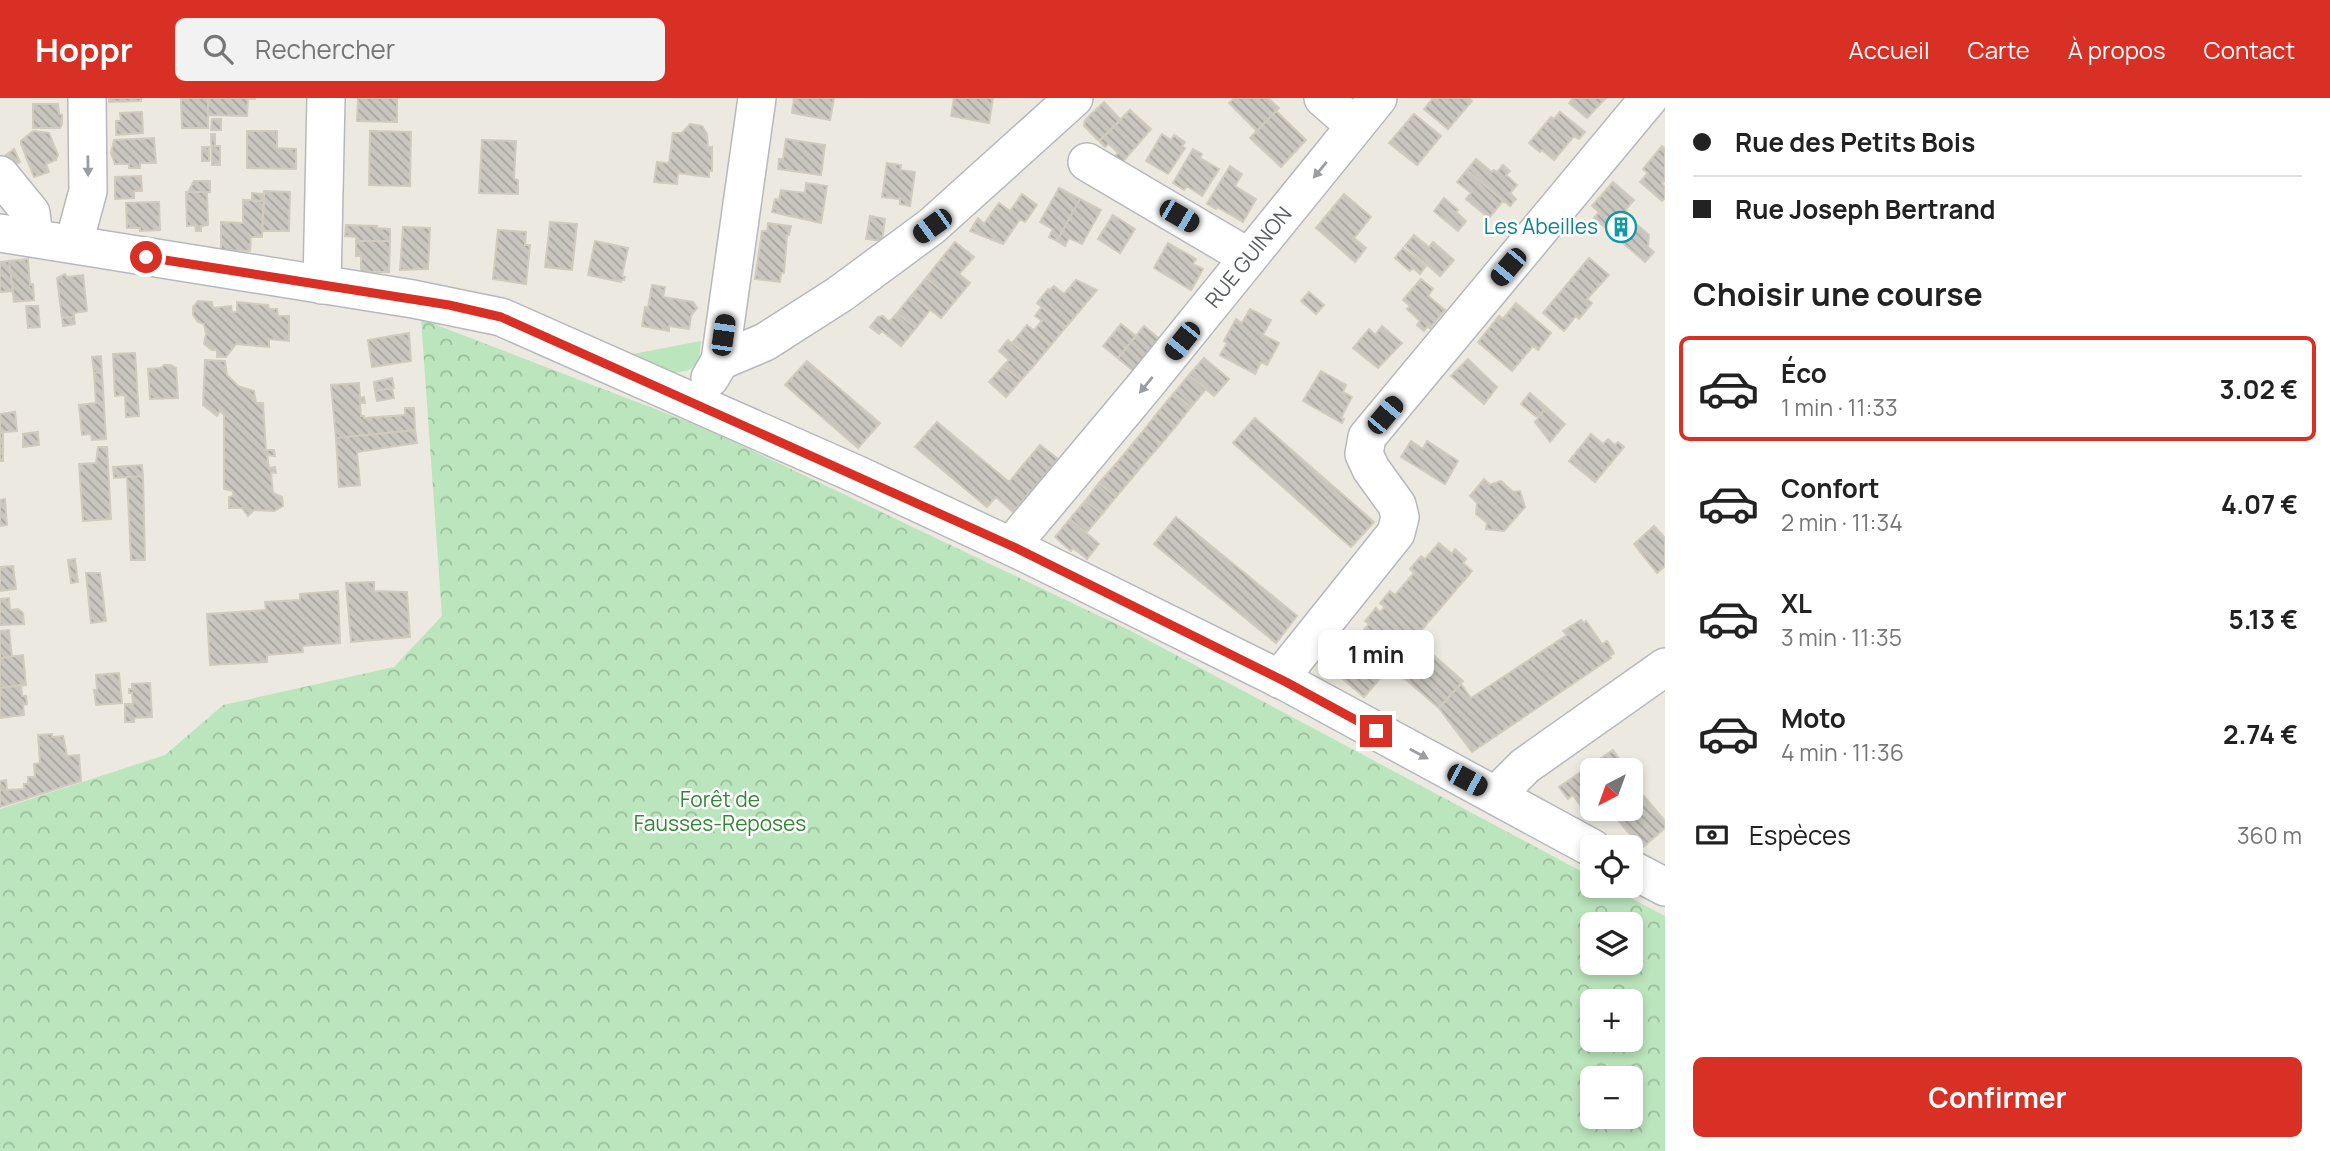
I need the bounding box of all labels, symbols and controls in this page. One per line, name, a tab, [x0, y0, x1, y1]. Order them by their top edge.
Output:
search box	[175, 18, 665, 81]
text: Hoppr	[35, 27, 133, 72]
icon: search	[199, 30, 237, 68]
text: Rechercher	[255, 31, 395, 67]
text: Accueil	[1849, 33, 1929, 66]
text: Carte	[1967, 33, 2030, 66]
text: À propos	[2068, 33, 2166, 66]
text: Contact	[2204, 33, 2295, 66]
text: Rue des Petits Bois	[1735, 124, 1975, 160]
one-way arrow	[82, 155, 94, 177]
one-way arrow	[1313, 161, 1328, 178]
text: Rue Joseph Bertrand	[1735, 191, 1996, 227]
car	[1156, 196, 1203, 236]
street label: RUE GUINON	[1198, 200, 1297, 313]
car	[909, 205, 956, 247]
building icon: Les Abeilles	[1604, 210, 1638, 244]
place label: Les Abeilles	[1484, 212, 1598, 240]
route start	[130, 241, 162, 273]
car	[1487, 244, 1530, 290]
text: Choisir une course	[1693, 272, 1983, 316]
car	[710, 313, 737, 357]
car	[1161, 318, 1204, 364]
text: Éco	[1781, 355, 1827, 391]
icon: car	[1697, 357, 1760, 420]
text: 3.02 €	[2219, 371, 2298, 407]
one-way arrow	[1139, 376, 1154, 393]
text: 1 min · 11:33	[1781, 391, 1898, 423]
car	[1364, 392, 1407, 438]
text: Confort	[1781, 470, 1880, 506]
icon: car	[1697, 472, 1760, 535]
text: 4.07 €	[2221, 486, 2298, 522]
text: 2 min · 11:34	[1781, 506, 1903, 538]
text: XL	[1781, 585, 1812, 621]
icon: car	[1697, 587, 1760, 650]
text: 5.13 €	[2229, 601, 2298, 637]
text: 3 min · 11:35	[1781, 621, 1902, 653]
callout: 1 min	[1318, 630, 1434, 678]
text: 1 min	[1348, 638, 1404, 670]
text: Moto	[1781, 700, 1846, 736]
icon: car	[1697, 702, 1760, 765]
route end	[1360, 715, 1392, 747]
text: 2.74 €	[2223, 716, 2298, 752]
text: 4 min · 11:36	[1781, 736, 1904, 768]
one-way arrow	[1409, 748, 1429, 760]
north arrow	[1580, 758, 1643, 821]
map controls	[1580, 758, 1643, 1129]
car	[1444, 761, 1491, 799]
park label: Forêt de Fausses-Reposes	[634, 785, 806, 837]
icon: cash	[1693, 816, 1731, 854]
text: Espèces	[1749, 817, 1851, 853]
text: 360 m	[2237, 819, 2302, 851]
button: locate	[1580, 835, 1643, 898]
button: layers	[1580, 912, 1643, 975]
button: +	[1580, 989, 1643, 1052]
button: Confirmer	[1693, 1057, 2302, 1137]
button: −	[1580, 1066, 1643, 1129]

